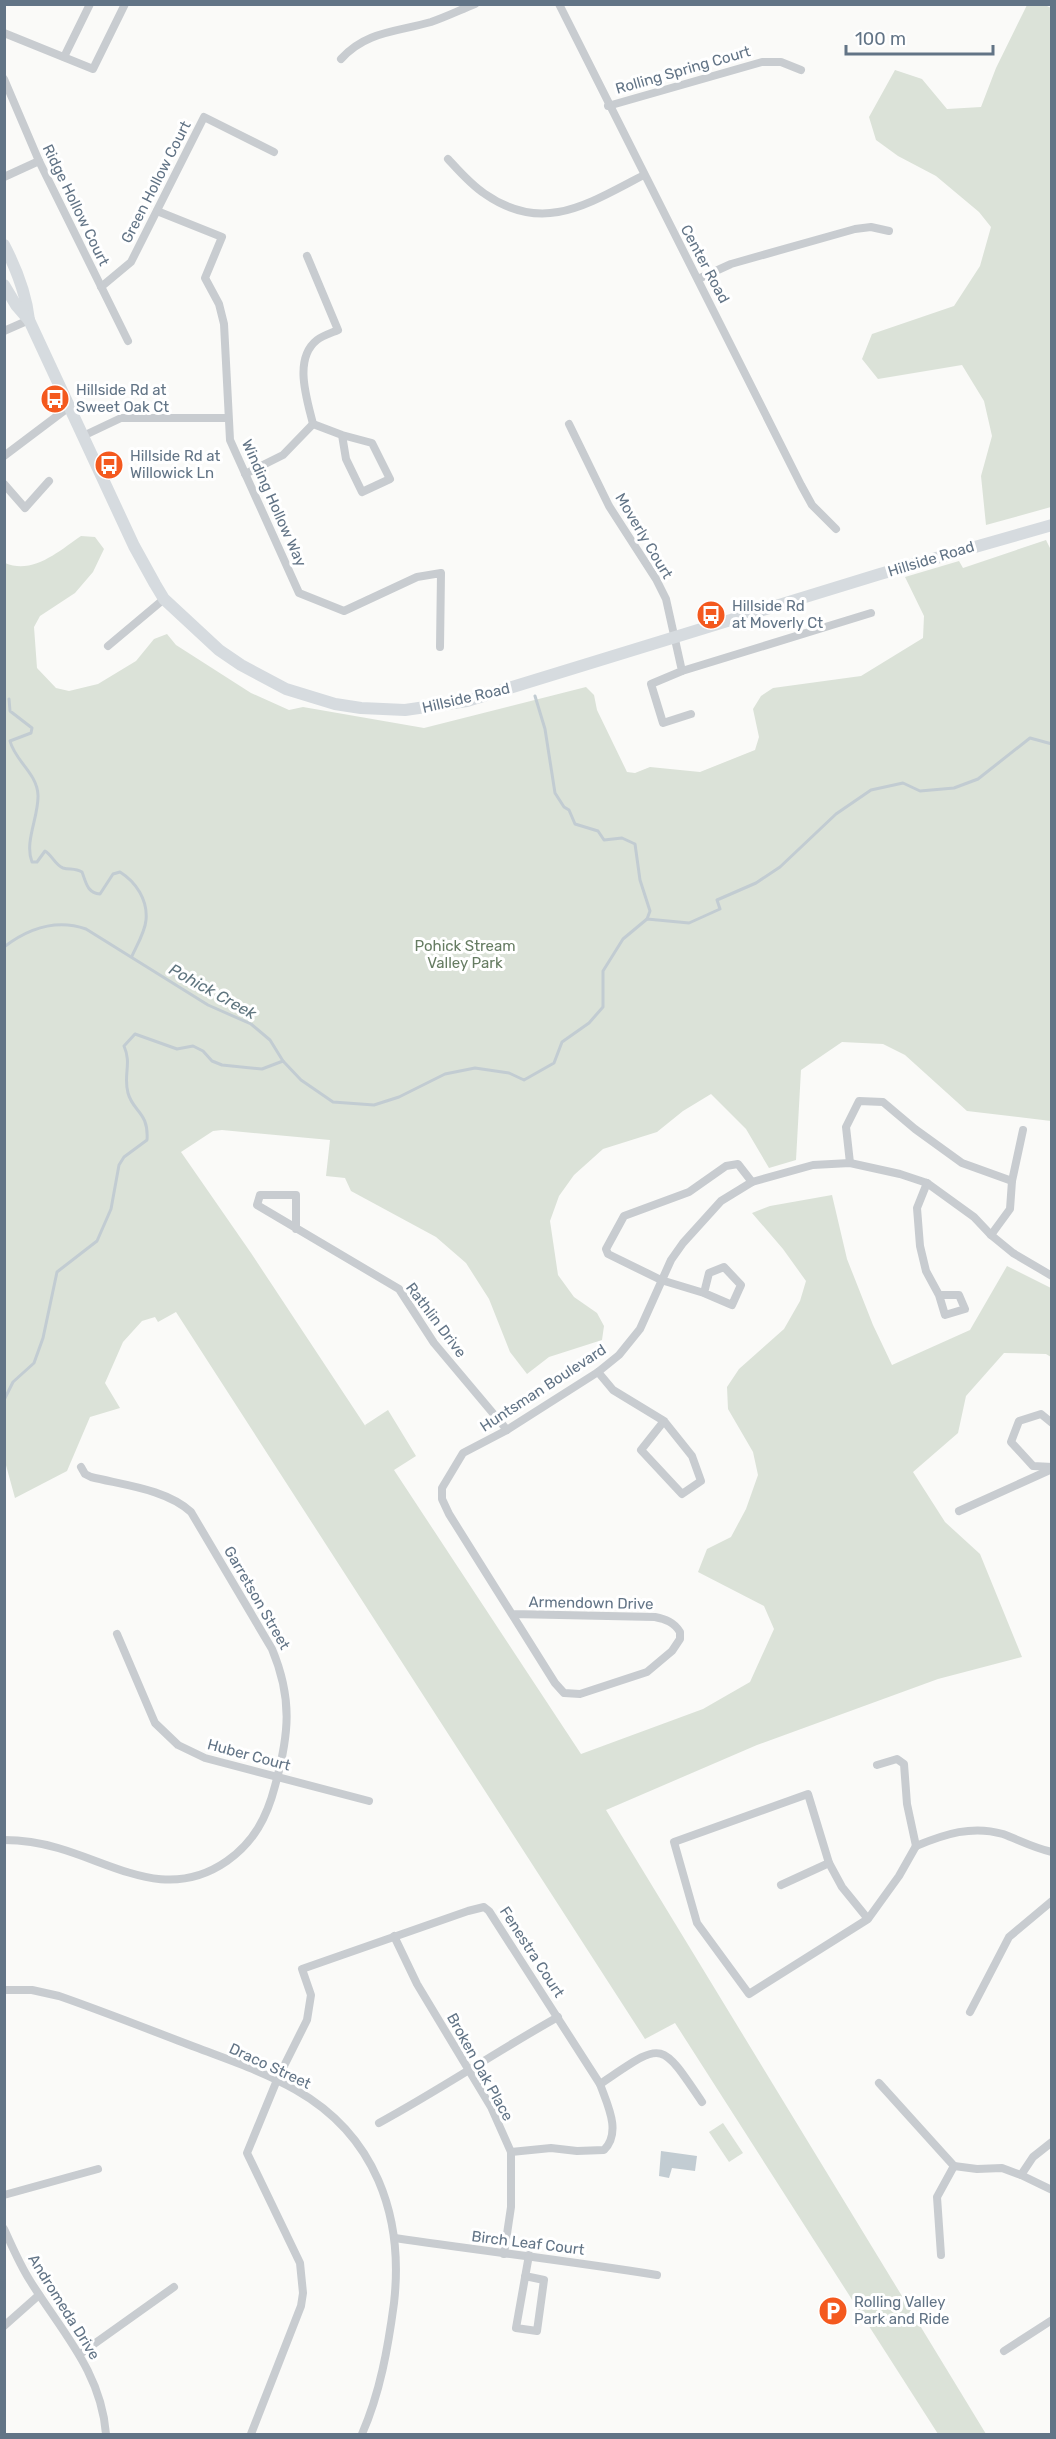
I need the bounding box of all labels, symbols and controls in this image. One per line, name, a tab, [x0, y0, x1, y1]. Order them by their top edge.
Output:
scale bar	[846, 18, 993, 56]
text: 100 m	[855, 28, 906, 50]
street label: Rolling Spring Court	[613, 42, 753, 98]
street label: Green Hollow Court	[117, 118, 195, 246]
street label: Ridge Hollow Court	[39, 141, 113, 269]
street label: Center Road	[677, 222, 733, 306]
place label: Hillside Rd at Sweet Oak Ct	[76, 381, 169, 416]
bus stop icon: Hillside Rd at Sweet Oak Ct	[39, 383, 71, 415]
street label: Winding Hollow Way	[238, 437, 310, 569]
place label: Hillside Rd at Willowick Ln	[130, 447, 220, 482]
bus stop icon: Hillside Rd at Willowick Ln	[93, 449, 125, 481]
street label: Moverly Court	[611, 490, 677, 582]
street label: Hillside Road	[886, 537, 976, 581]
place label: Hillside Rd at Moverly Ct	[732, 597, 823, 632]
bus stop icon: Hillside Rd at Moverly Ct	[695, 599, 727, 631]
street label: Hillside Road	[420, 679, 512, 717]
park label: Pohick Stream Valley Park	[414, 937, 516, 972]
water label: Pohick Creek	[166, 960, 260, 1024]
street label: Rathlin Drive	[402, 1279, 470, 1361]
street label: Huntsman Boulevard	[477, 1340, 609, 1436]
street label: Garretson Street	[220, 1543, 294, 1653]
street label: Armendown Drive	[528, 1593, 654, 1613]
street label: Huber Court	[205, 1735, 293, 1775]
street label: Fenestra Court	[496, 1903, 568, 2001]
street label: Broken Oak Place	[443, 2010, 517, 2124]
street label: Draco Street	[226, 2039, 314, 2093]
street label: Birch Leaf Court	[471, 2227, 586, 2259]
street label: Andromeda Drive	[24, 2251, 104, 2363]
place label: Rolling Valley Park and Ride	[854, 2293, 949, 2328]
parking icon: Rolling Valley Park and Ride	[817, 2295, 849, 2327]

